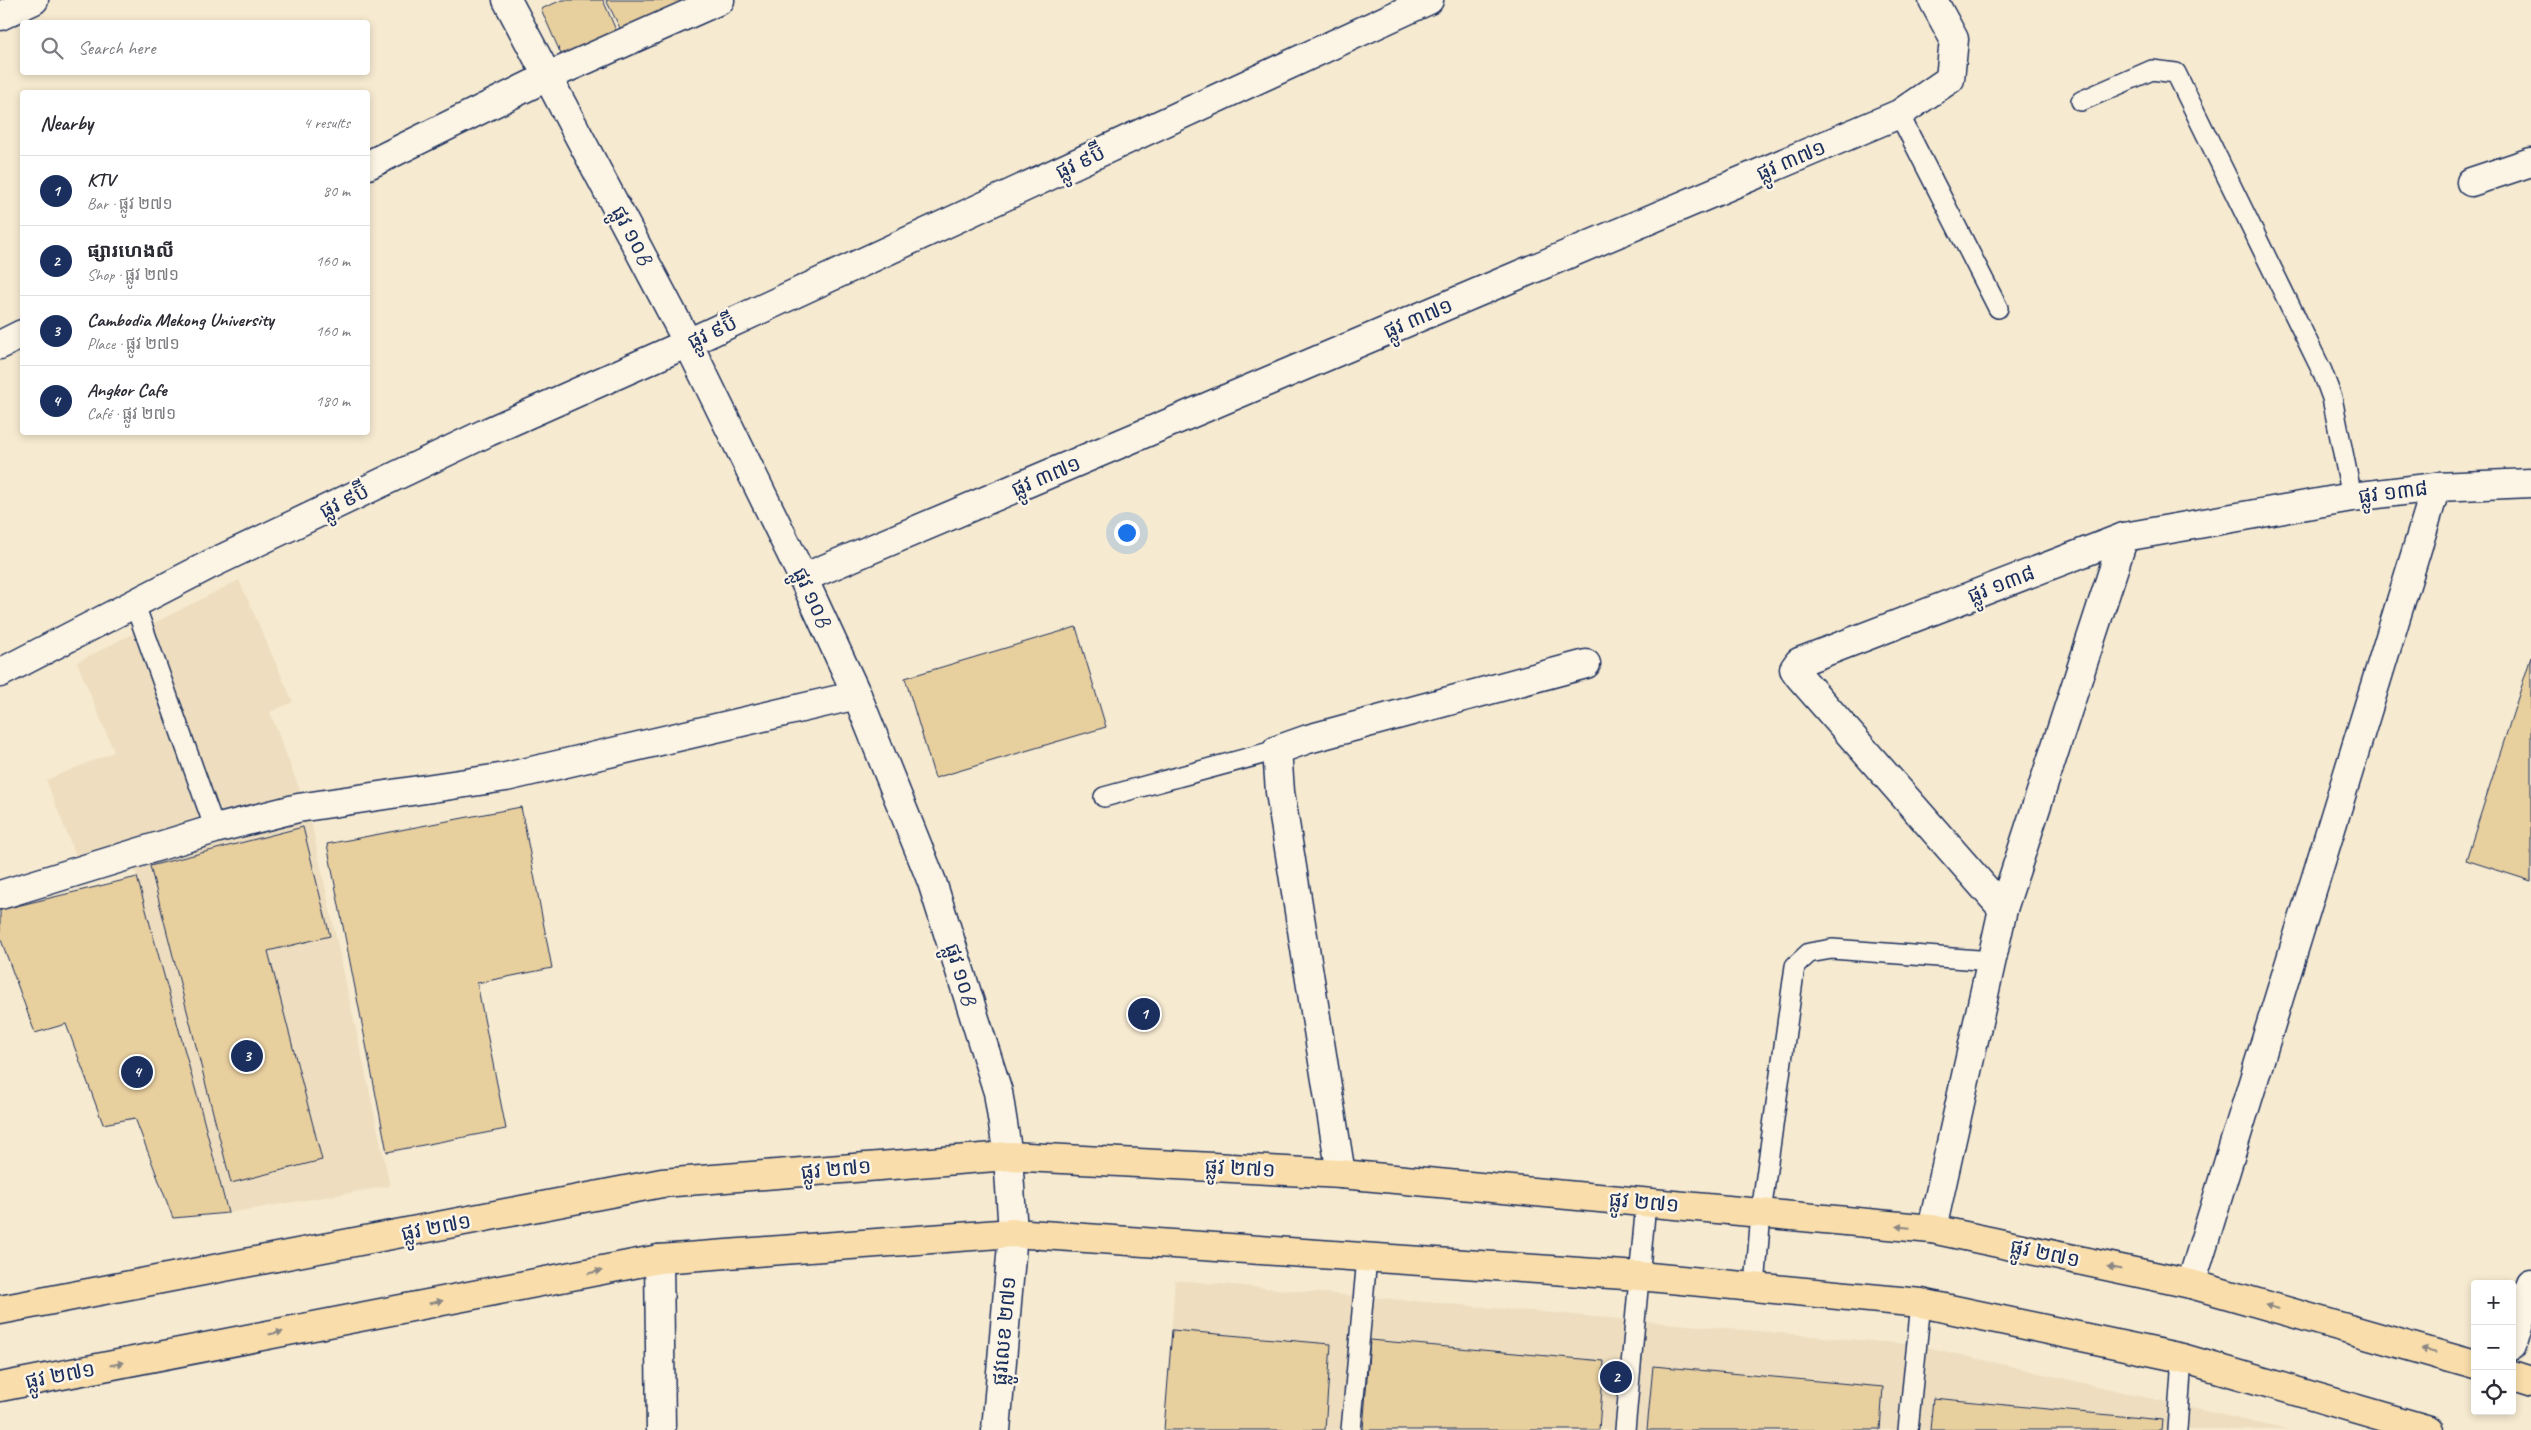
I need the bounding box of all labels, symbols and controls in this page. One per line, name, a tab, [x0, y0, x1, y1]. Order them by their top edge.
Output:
search box	[20, 20, 370, 75]
icon: search	[38, 34, 66, 62]
text: Search here	[78, 36, 155, 60]
text: Nearby	[40, 110, 93, 136]
text: 4 results	[303, 113, 350, 133]
street label: ផ្លូវ ៣៧១	[1752, 134, 1832, 192]
street label: ផ្លូវ ៩ប៊ី	[1050, 138, 1112, 190]
text: KTV	[87, 168, 115, 192]
text: 1	[52, 181, 60, 201]
text: 80 m	[323, 181, 350, 201]
text: Bar · ផ្លូវ ២៧១	[87, 194, 173, 214]
street label: ផ្លូវ ១០B	[600, 201, 659, 274]
text: ផ្សារហេងលី	[87, 239, 174, 263]
text: 2	[52, 251, 60, 271]
text: 160 m	[316, 251, 350, 271]
text: Shop · ផ្លូវ ២៧១	[87, 265, 179, 285]
street label: ផ្លូវ ៣៧១	[1379, 292, 1459, 350]
text: Cambodia Mekong University	[87, 308, 274, 332]
street label: ផ្លូវ ៩ប៊ី	[682, 308, 744, 360]
text: 3	[52, 321, 60, 341]
text: 160 m	[316, 321, 350, 341]
text: Place · ផ្លូវ ២៧១	[87, 334, 180, 354]
text: Angkor Cafe	[87, 378, 166, 402]
text: 4	[52, 391, 60, 411]
text: 180 m	[316, 391, 350, 411]
text: Café · ផ្លូវ ២៧១	[87, 404, 176, 424]
street label: ផ្លូវ ៣៧១	[1007, 450, 1087, 508]
street label: ផ្លូវ ១៣៨	[2357, 475, 2430, 515]
street label: ផ្លូវ ៩ប៊ី	[314, 477, 376, 530]
your location	[1114, 520, 1140, 546]
street label: ផ្លូវ ១៣៨	[1964, 559, 2041, 614]
street label: ផ្លូវ ១០B	[781, 563, 838, 635]
street label: ផ្លូវ ១០B	[933, 940, 983, 1012]
pin: 1	[1128, 995, 1160, 1033]
pin: 3	[231, 1037, 263, 1075]
pin: 4	[121, 1053, 153, 1091]
street label: ផ្លូវ ២៧១	[800, 1153, 873, 1191]
street label: ផ្លូវ ២៧១	[1204, 1153, 1276, 1189]
street label: ផ្លូវ ២៧១	[1607, 1186, 1680, 1224]
street label: ផ្លូវ ២៧១	[399, 1207, 474, 1253]
one-way arrow	[1895, 1222, 1911, 1230]
street label: ផ្លូវ ២៧១	[2006, 1233, 2082, 1279]
one-way arrow	[2106, 1264, 2121, 1272]
one-way arrow	[588, 1267, 604, 1275]
street label: ផ្លូវលេខ ២៧១	[986, 1275, 1028, 1387]
map controls	[2471, 1280, 2516, 1415]
button: +	[2471, 1280, 2516, 1325]
one-way arrow	[428, 1298, 444, 1306]
one-way arrow	[2264, 1303, 2279, 1311]
button: −	[2471, 1325, 2516, 1370]
one-way arrow	[269, 1329, 285, 1337]
one-way arrow	[2420, 1347, 2435, 1355]
street label: ផ្លូវ ២៧១	[23, 1355, 98, 1401]
pin: 2	[1600, 1358, 1632, 1396]
one-way arrow	[109, 1360, 125, 1368]
button: locate	[2471, 1370, 2516, 1415]

